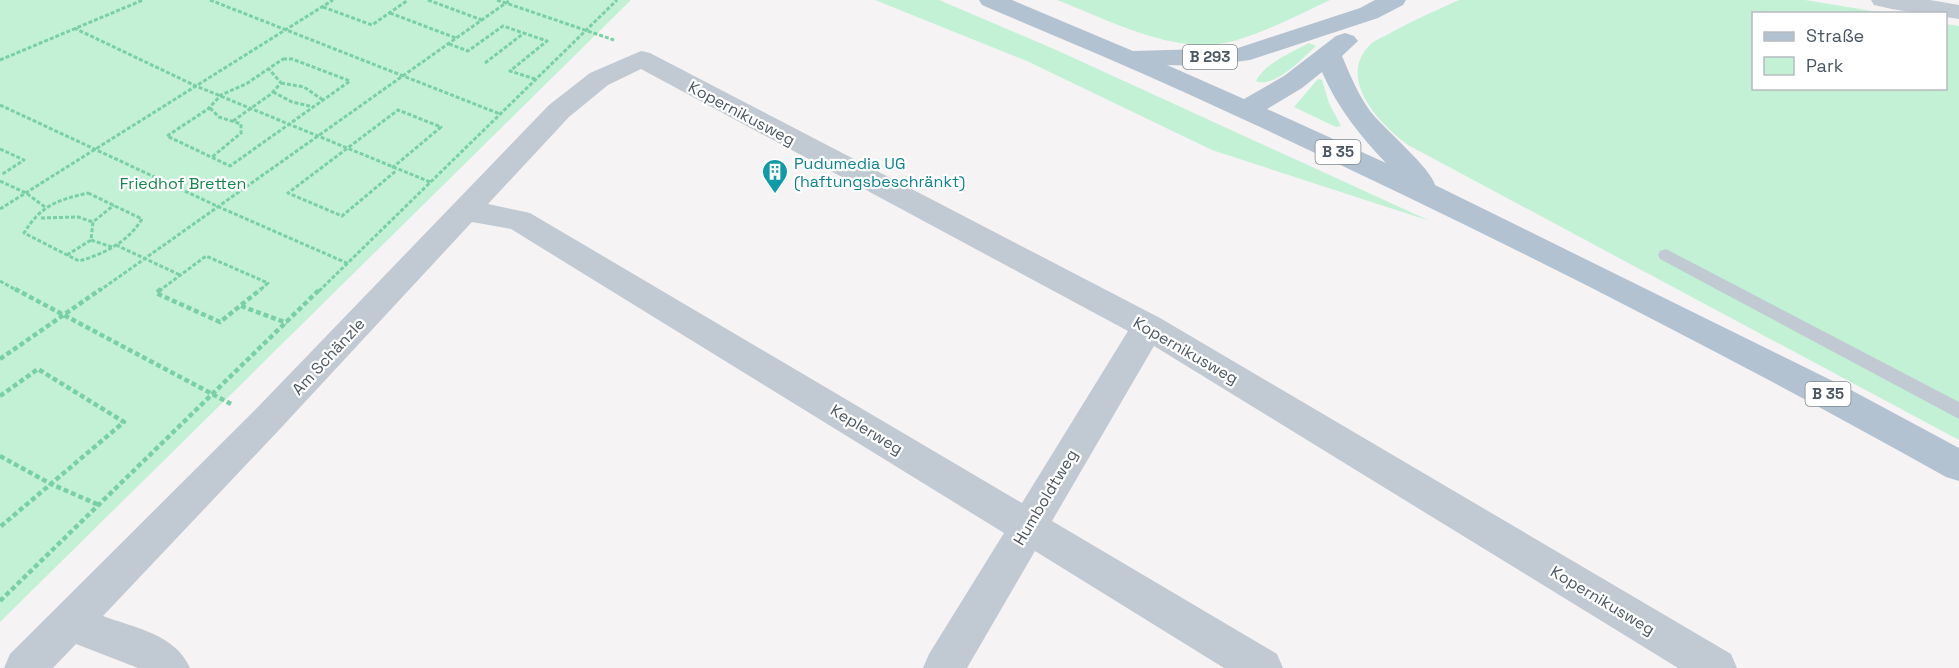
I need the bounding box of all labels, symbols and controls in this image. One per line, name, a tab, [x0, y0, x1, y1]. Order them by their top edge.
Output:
legend	[1752, 12, 1947, 90]
text: Straße	[1806, 24, 1864, 47]
road number: B 293	[1183, 45, 1237, 69]
text: Park	[1806, 54, 1844, 77]
street label: Kopernikusweg	[685, 76, 799, 150]
road number: B 35	[1316, 140, 1360, 164]
place label: Pudumedia UG (haftungsbeschränkt)	[794, 153, 965, 192]
building icon: Pudumedia UG (haftungsbeschränkt)	[760, 157, 790, 195]
park label: Friedhof Bretten	[120, 173, 246, 194]
street label: Kopernikusweg	[1129, 312, 1242, 389]
street label: Am Schänzle	[287, 313, 369, 399]
road number: B 35	[1806, 382, 1850, 406]
street label: Keplerweg	[827, 400, 907, 459]
street label: Humboldtweg	[1009, 445, 1082, 549]
street label: Kopernikusweg	[1547, 561, 1659, 640]

